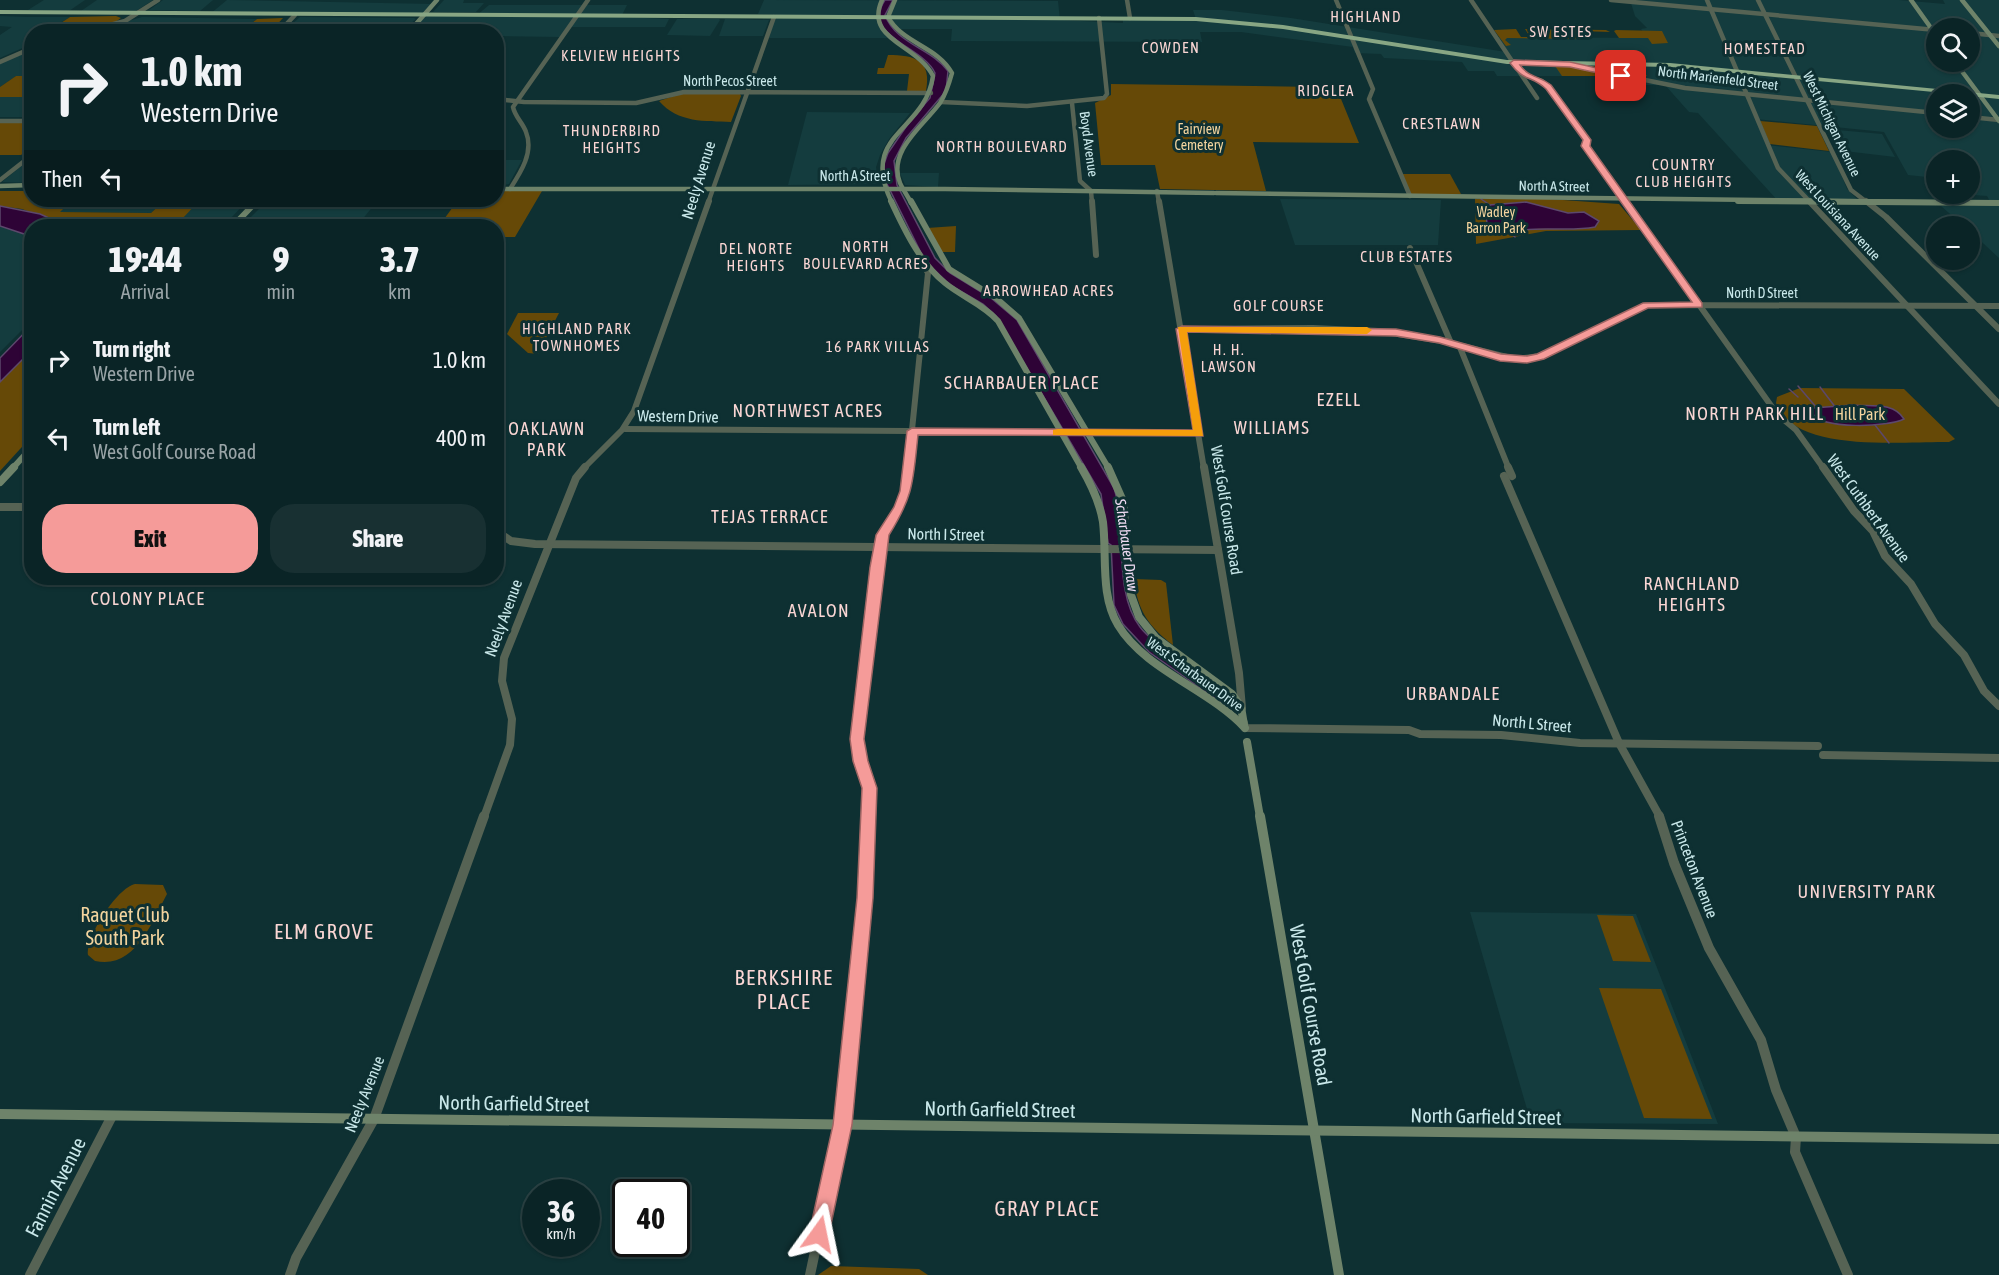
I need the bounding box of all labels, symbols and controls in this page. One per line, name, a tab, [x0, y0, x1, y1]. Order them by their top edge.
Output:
district label: HIGHLAND	[1330, 8, 1402, 25]
map controls	[1926, 18, 1980, 270]
button: search	[1926, 18, 1980, 72]
district label: SW ESTES	[1529, 23, 1593, 40]
district label: COWDEN	[1142, 39, 1200, 56]
district label: HOMESTEAD	[1724, 40, 1806, 57]
text: 1.0 km	[141, 47, 242, 95]
district label: KELVIEW HEIGHTS	[561, 47, 681, 64]
icon: right	[42, 48, 120, 126]
pin	[1595, 50, 1646, 101]
icon: arrive	[1604, 59, 1637, 92]
street label: North Marienfeld Street	[1657, 63, 1779, 93]
street label: West Michigan Avenue	[1800, 69, 1864, 179]
street label: North Pecos Street	[683, 73, 777, 89]
district label: RIDGLEA	[1297, 82, 1355, 99]
button: layers	[1926, 84, 1980, 138]
text: Western Drive	[141, 97, 278, 128]
street label: Boyd Avenue	[1076, 110, 1102, 178]
district label: CRESTLAWN	[1402, 115, 1482, 132]
park label: Fairview Cemetery	[1174, 121, 1224, 153]
district label: THUNDERBIRD HEIGHTS	[563, 122, 661, 156]
district label: NORTH BOULEVARD	[936, 138, 1068, 155]
street label: Neely Avenue	[678, 139, 719, 222]
button: +	[1926, 150, 1980, 204]
district label: COUNTRY CLUB HEIGHTS	[1635, 156, 1733, 190]
icon: left	[95, 162, 128, 195]
text: Then	[42, 166, 83, 192]
street label: West Louisiana Avenue	[1792, 167, 1884, 263]
street label: North A Street	[819, 168, 891, 184]
street label: North A Street	[1518, 177, 1590, 195]
park label: Wadley Barron Park	[1466, 204, 1526, 236]
button: −	[1926, 216, 1980, 270]
text: 19:44	[108, 238, 182, 280]
text: 9	[272, 238, 289, 280]
text: 3.7	[380, 238, 420, 280]
district label: NORTH BOULEVARD ACRES	[803, 238, 929, 272]
district label: DEL NORTE HEIGHTS	[719, 240, 793, 274]
district label: CLUB ESTATES	[1360, 248, 1454, 265]
text: Arrival	[121, 280, 170, 303]
text: min	[267, 280, 295, 303]
text: km	[388, 280, 411, 303]
district label: ARROWHEAD ACRES	[983, 282, 1115, 299]
street label: North D Street	[1726, 285, 1798, 301]
district label: GOLF COURSE	[1233, 297, 1325, 314]
district label: HIGHLAND PARK TOWNHOMES	[522, 320, 632, 354]
text: Turn right	[93, 336, 170, 362]
district label: 16 PARK VILLAS	[826, 338, 930, 355]
district label: H. H. LAWSON	[1201, 341, 1257, 375]
icon: right	[42, 344, 75, 377]
text: 1.0 km	[433, 347, 486, 373]
text: Western Drive	[93, 362, 195, 385]
district label: SCHARBAUER PLACE	[944, 372, 1100, 393]
district label: EZELL	[1317, 389, 1361, 410]
district label: NORTHWEST ACRES	[733, 400, 883, 421]
district label: NORTH PARK HILL	[1685, 403, 1825, 424]
park label: Hill Park	[1835, 405, 1885, 423]
street label: Western Drive	[637, 406, 719, 426]
text: Turn left	[93, 414, 160, 440]
district label: WILLIAMS	[1234, 417, 1310, 438]
district label: OAKLAWN PARK	[508, 418, 586, 460]
icon: left	[42, 422, 75, 455]
text: 400 m	[436, 425, 486, 451]
text: West Golf Course Road	[93, 440, 256, 463]
street label: West Golf Course Road	[1208, 444, 1246, 576]
street label: West Cuthbert Avenue	[1824, 451, 1914, 565]
water label: Scharbauer Draw	[1112, 497, 1142, 593]
button: Exit	[42, 504, 258, 573]
button: Share	[270, 504, 486, 573]
district label: TEJAS TERRACE	[711, 506, 829, 527]
street label: North I Street	[907, 524, 985, 544]
district label: RANCHLAND HEIGHTS	[1644, 573, 1740, 615]
street label: Neely Avenue	[481, 577, 526, 659]
district label: COLONY PLACE	[91, 588, 205, 609]
district label: AVALON	[788, 600, 850, 621]
street label: West Scharbauer Drive	[1144, 634, 1246, 714]
district label: URBANDALE	[1406, 683, 1500, 704]
street label: North L Street	[1492, 711, 1573, 735]
street label: Princeton Avenue	[1668, 818, 1722, 920]
district label: UNIVERSITY PARK	[1797, 881, 1937, 902]
park label: Raquet Club South Park	[80, 903, 170, 949]
district label: ELM GROVE	[274, 919, 374, 943]
street label: West Golf Course Road	[1286, 923, 1336, 1087]
district label: BERKSHIRE PLACE	[734, 965, 834, 1013]
street label: Neely Avenue	[340, 1053, 388, 1135]
street label: North Garfield Street	[438, 1090, 590, 1116]
street label: North Garfield Street	[924, 1096, 1076, 1122]
street label: North Garfield Street	[1410, 1103, 1562, 1129]
street label: Fannin Avenue	[20, 1133, 90, 1241]
speed limit sign: 40	[612, 1179, 690, 1257]
text: 36	[547, 1194, 575, 1228]
district label: GRAY PLACE	[994, 1196, 1100, 1220]
position arrow	[787, 1202, 851, 1266]
text: km/h	[546, 1225, 576, 1242]

